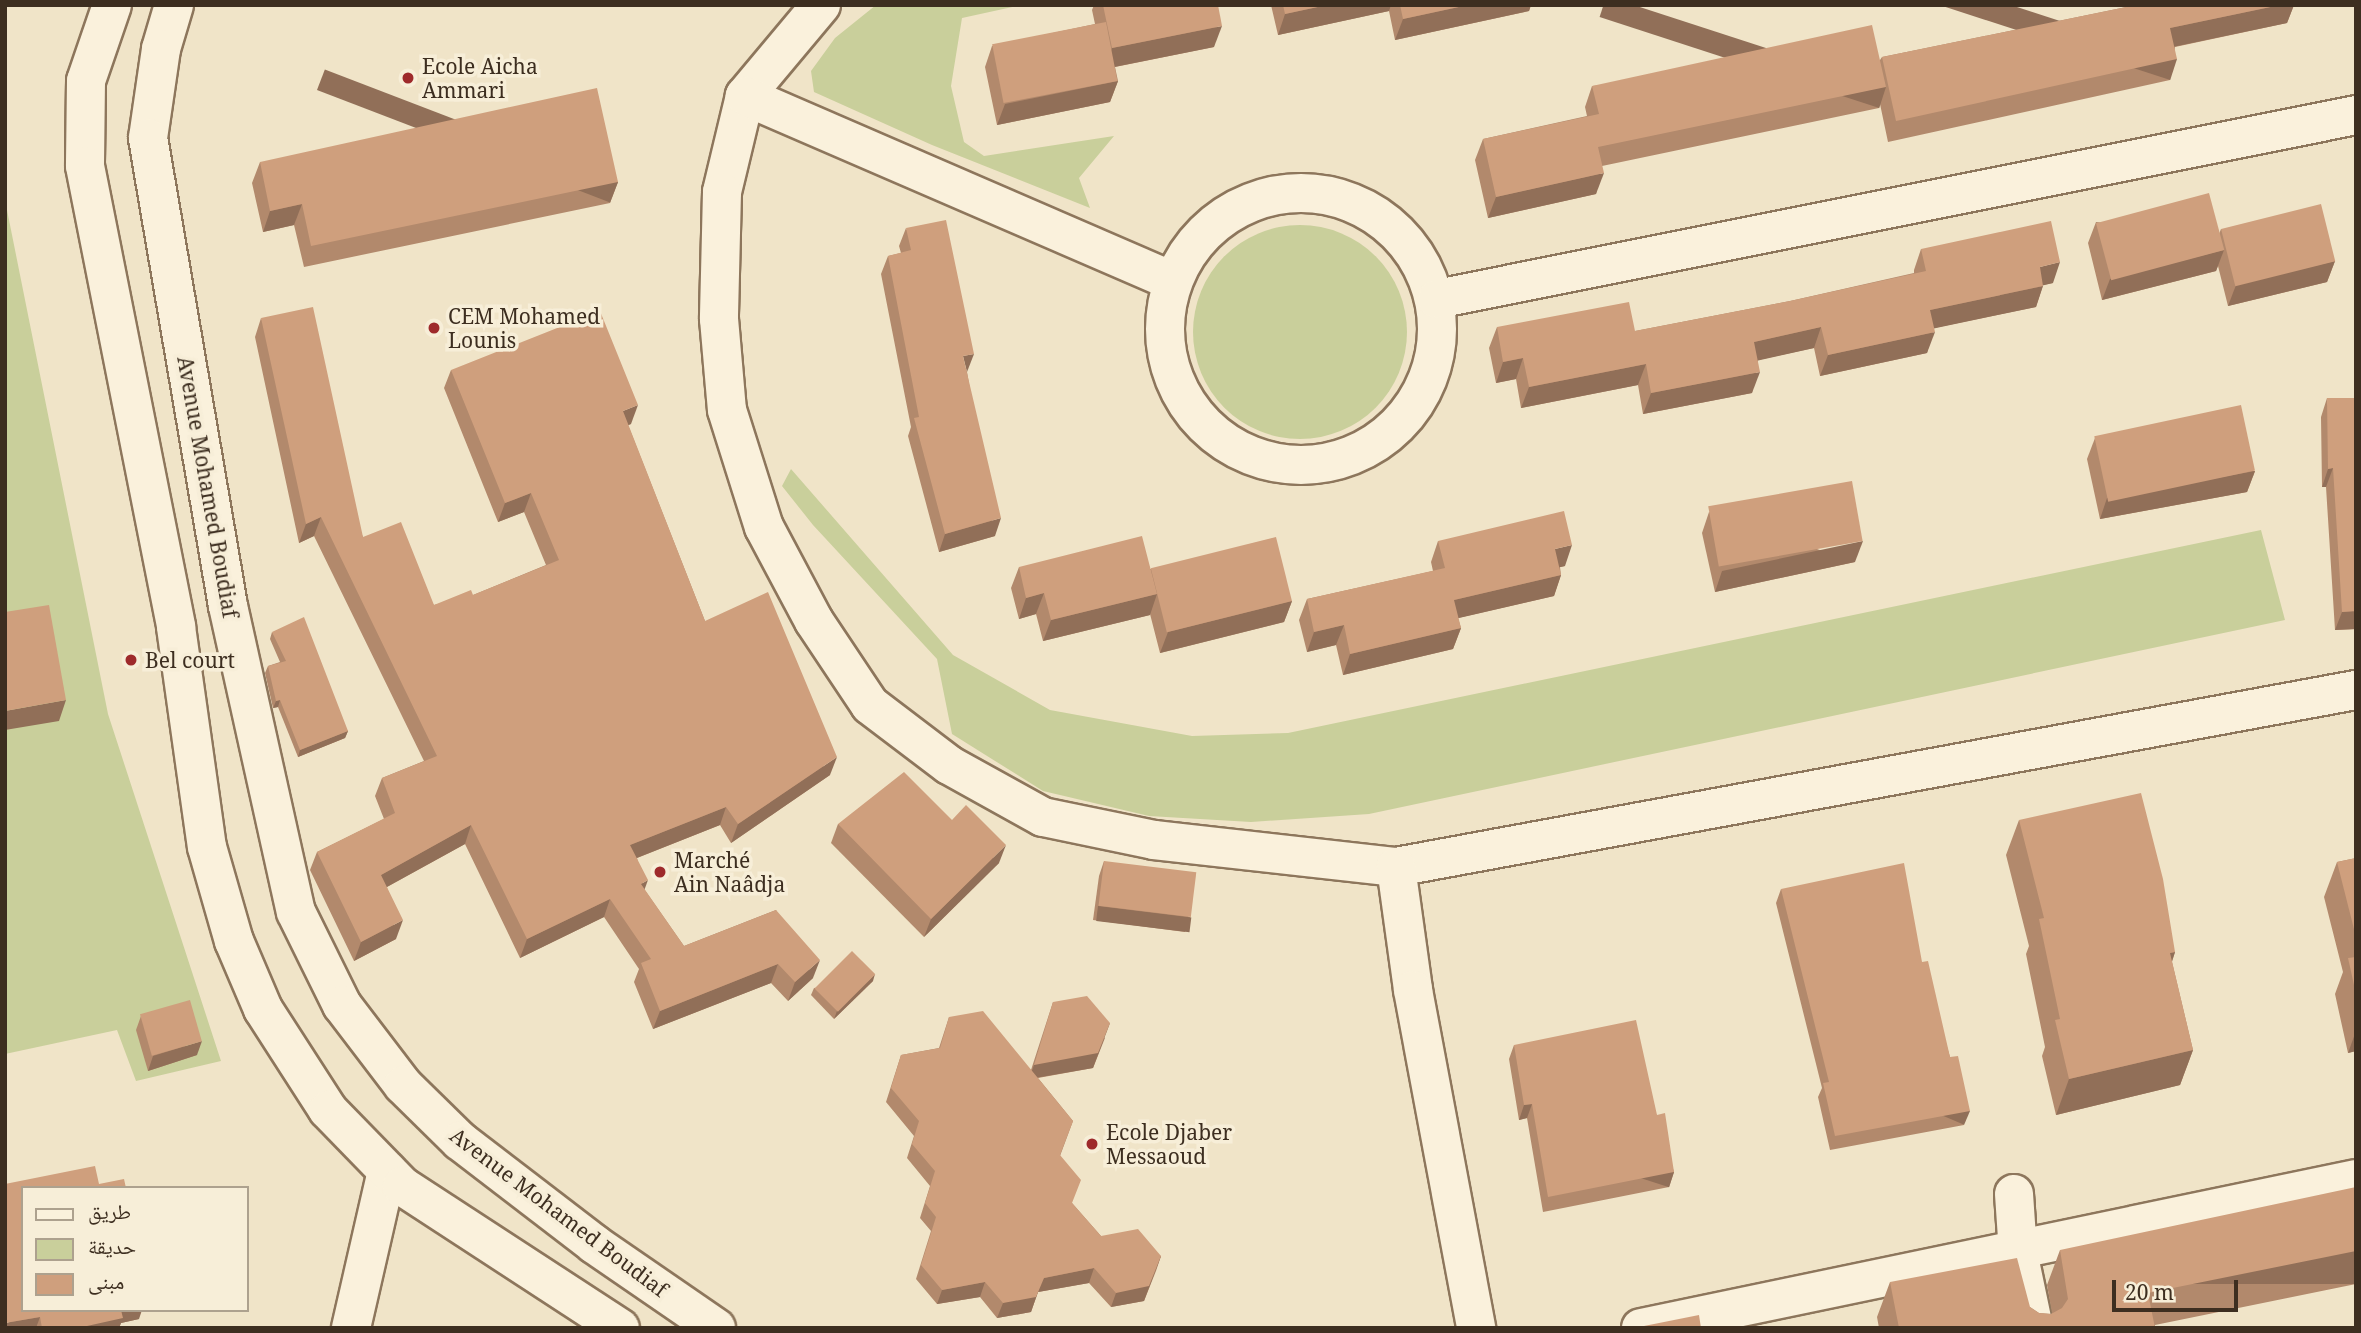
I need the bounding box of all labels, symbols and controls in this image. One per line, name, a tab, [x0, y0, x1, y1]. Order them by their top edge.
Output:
place label: Ecole Aicha Ammari	[422, 53, 538, 103]
marker: Ecole Aicha Ammari	[400, 70, 416, 86]
place label: CEM Mohamed Lounis	[448, 303, 600, 353]
marker: CEM Mohamed Lounis	[426, 320, 442, 336]
street label: Avenue Mohamed Boudiaf	[173, 354, 243, 620]
place label: Bel court	[145, 647, 235, 673]
marker: Bel court	[123, 652, 139, 668]
place label: Marché Ain Naâdja	[674, 847, 785, 897]
marker: Marché Ain Naâdja	[652, 864, 668, 880]
place label: Ecole Djaber Messaoud	[1106, 1119, 1232, 1169]
street label: Avenue Mohamed Boudiaf	[445, 1122, 673, 1302]
marker: Ecole Djaber Messaoud	[1084, 1136, 1100, 1152]
legend	[21, 1186, 248, 1312]
text: طريق	[88, 1197, 131, 1225]
text: حديقة	[88, 1232, 136, 1260]
scale bar	[2116, 1266, 2242, 1310]
text: مبنى	[88, 1267, 124, 1295]
text: 20 m	[2125, 1278, 2174, 1306]

